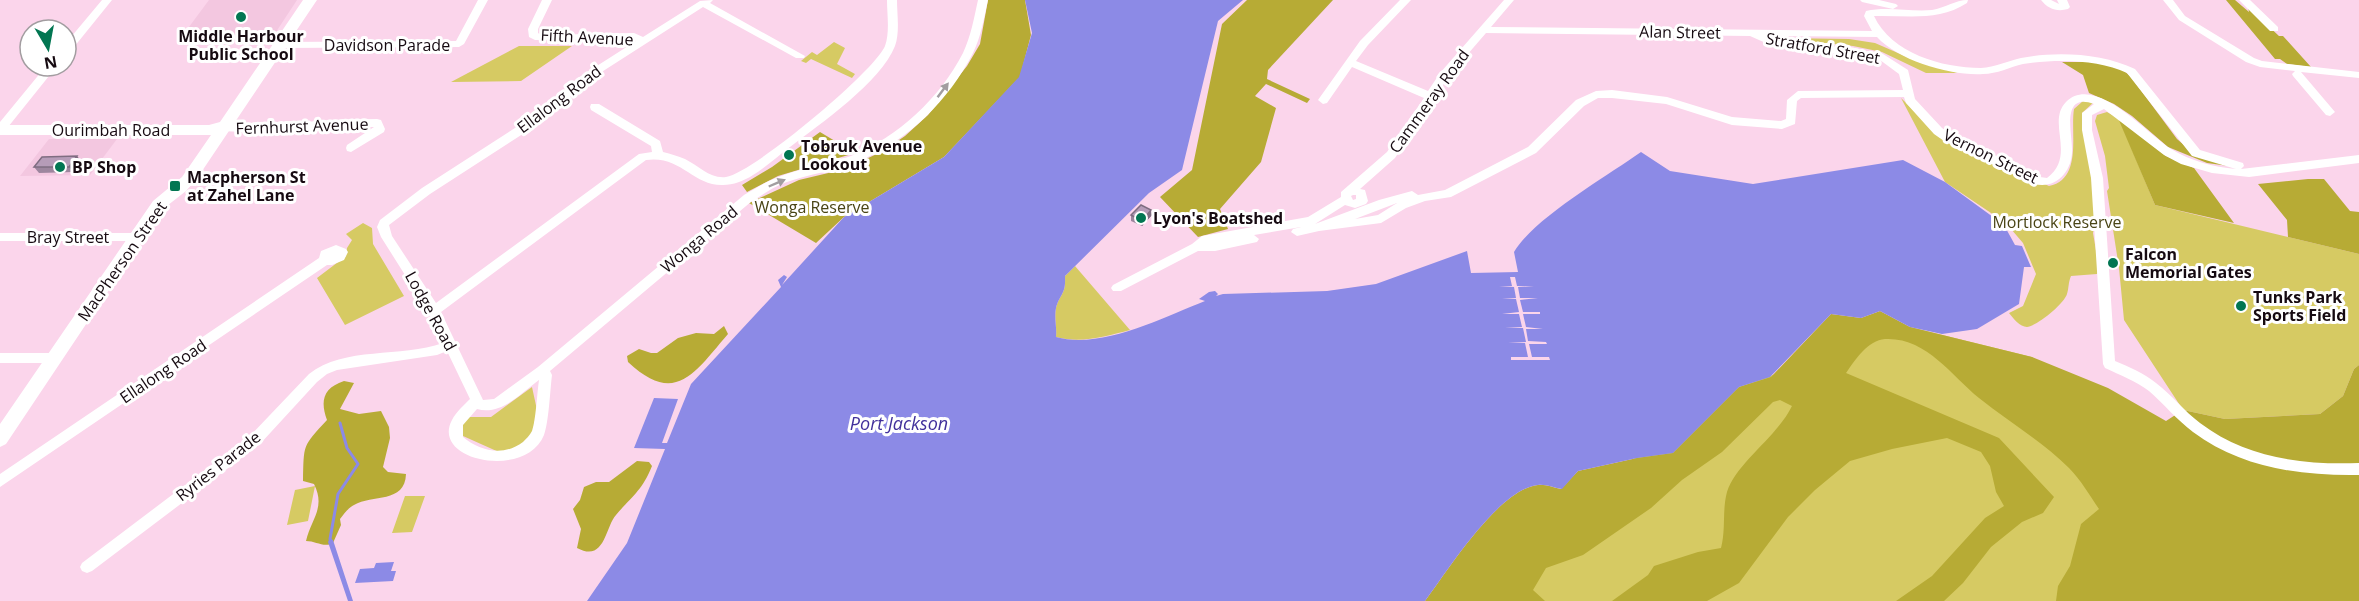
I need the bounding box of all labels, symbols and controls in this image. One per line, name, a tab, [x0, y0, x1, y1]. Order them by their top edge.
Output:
marker: Middle Harbour Public School	[234, 10, 248, 24]
north arrow	[18, 18, 78, 78]
street label: Alan Street	[1639, 20, 1721, 44]
street label: Fifth Avenue	[540, 24, 634, 50]
place label: Middle Harbour Public School	[178, 25, 304, 65]
street label: Stratford Street	[1764, 27, 1882, 69]
street label: Davidson Parade	[324, 34, 450, 56]
street label: Cammeray Road	[1384, 45, 1474, 157]
text: N	[42, 51, 59, 75]
street label: Ellalong Road	[512, 60, 606, 138]
one-way arrow	[937, 82, 949, 97]
street label: Fernhurst Avenue	[235, 113, 369, 139]
street label: Ourimbah Road	[52, 119, 170, 141]
street label: Vernon Street	[1940, 124, 2042, 189]
place label: Tobruk Avenue Lookout	[801, 135, 922, 175]
marker: Tobruk Avenue Lookout	[782, 148, 796, 162]
place label: BP Shop	[72, 156, 136, 178]
marker: BP Shop	[53, 160, 67, 174]
place label: Macpherson St at Zahel Lane	[187, 166, 306, 206]
one-way arrow	[769, 178, 787, 188]
marker: Macpherson St at Zahel Lane	[168, 179, 182, 193]
street label: MacPherson Street	[72, 196, 172, 325]
park label: Wonga Reserve	[755, 196, 869, 218]
street label: Wonga Road	[656, 200, 742, 278]
place label: Lyon's Boatshed	[1153, 207, 1283, 229]
marker: Lyon's Boatshed	[1134, 211, 1148, 225]
park label: Mortlock Reserve	[1992, 211, 2122, 233]
street label: Bray Street	[27, 226, 110, 248]
place label: Falcon Memorial Gates	[2125, 243, 2252, 283]
marker: Falcon Memorial Gates	[2106, 256, 2120, 270]
street label: Lodge Road	[400, 267, 462, 355]
place label: Tunks Park Sports Field	[2253, 286, 2346, 326]
marker: Tunks Park Sports Field	[2234, 299, 2248, 313]
street label: Ellalong Road	[115, 334, 211, 408]
water label: Port Jackson	[850, 411, 948, 435]
street label: Ryries Parade	[171, 426, 265, 506]

